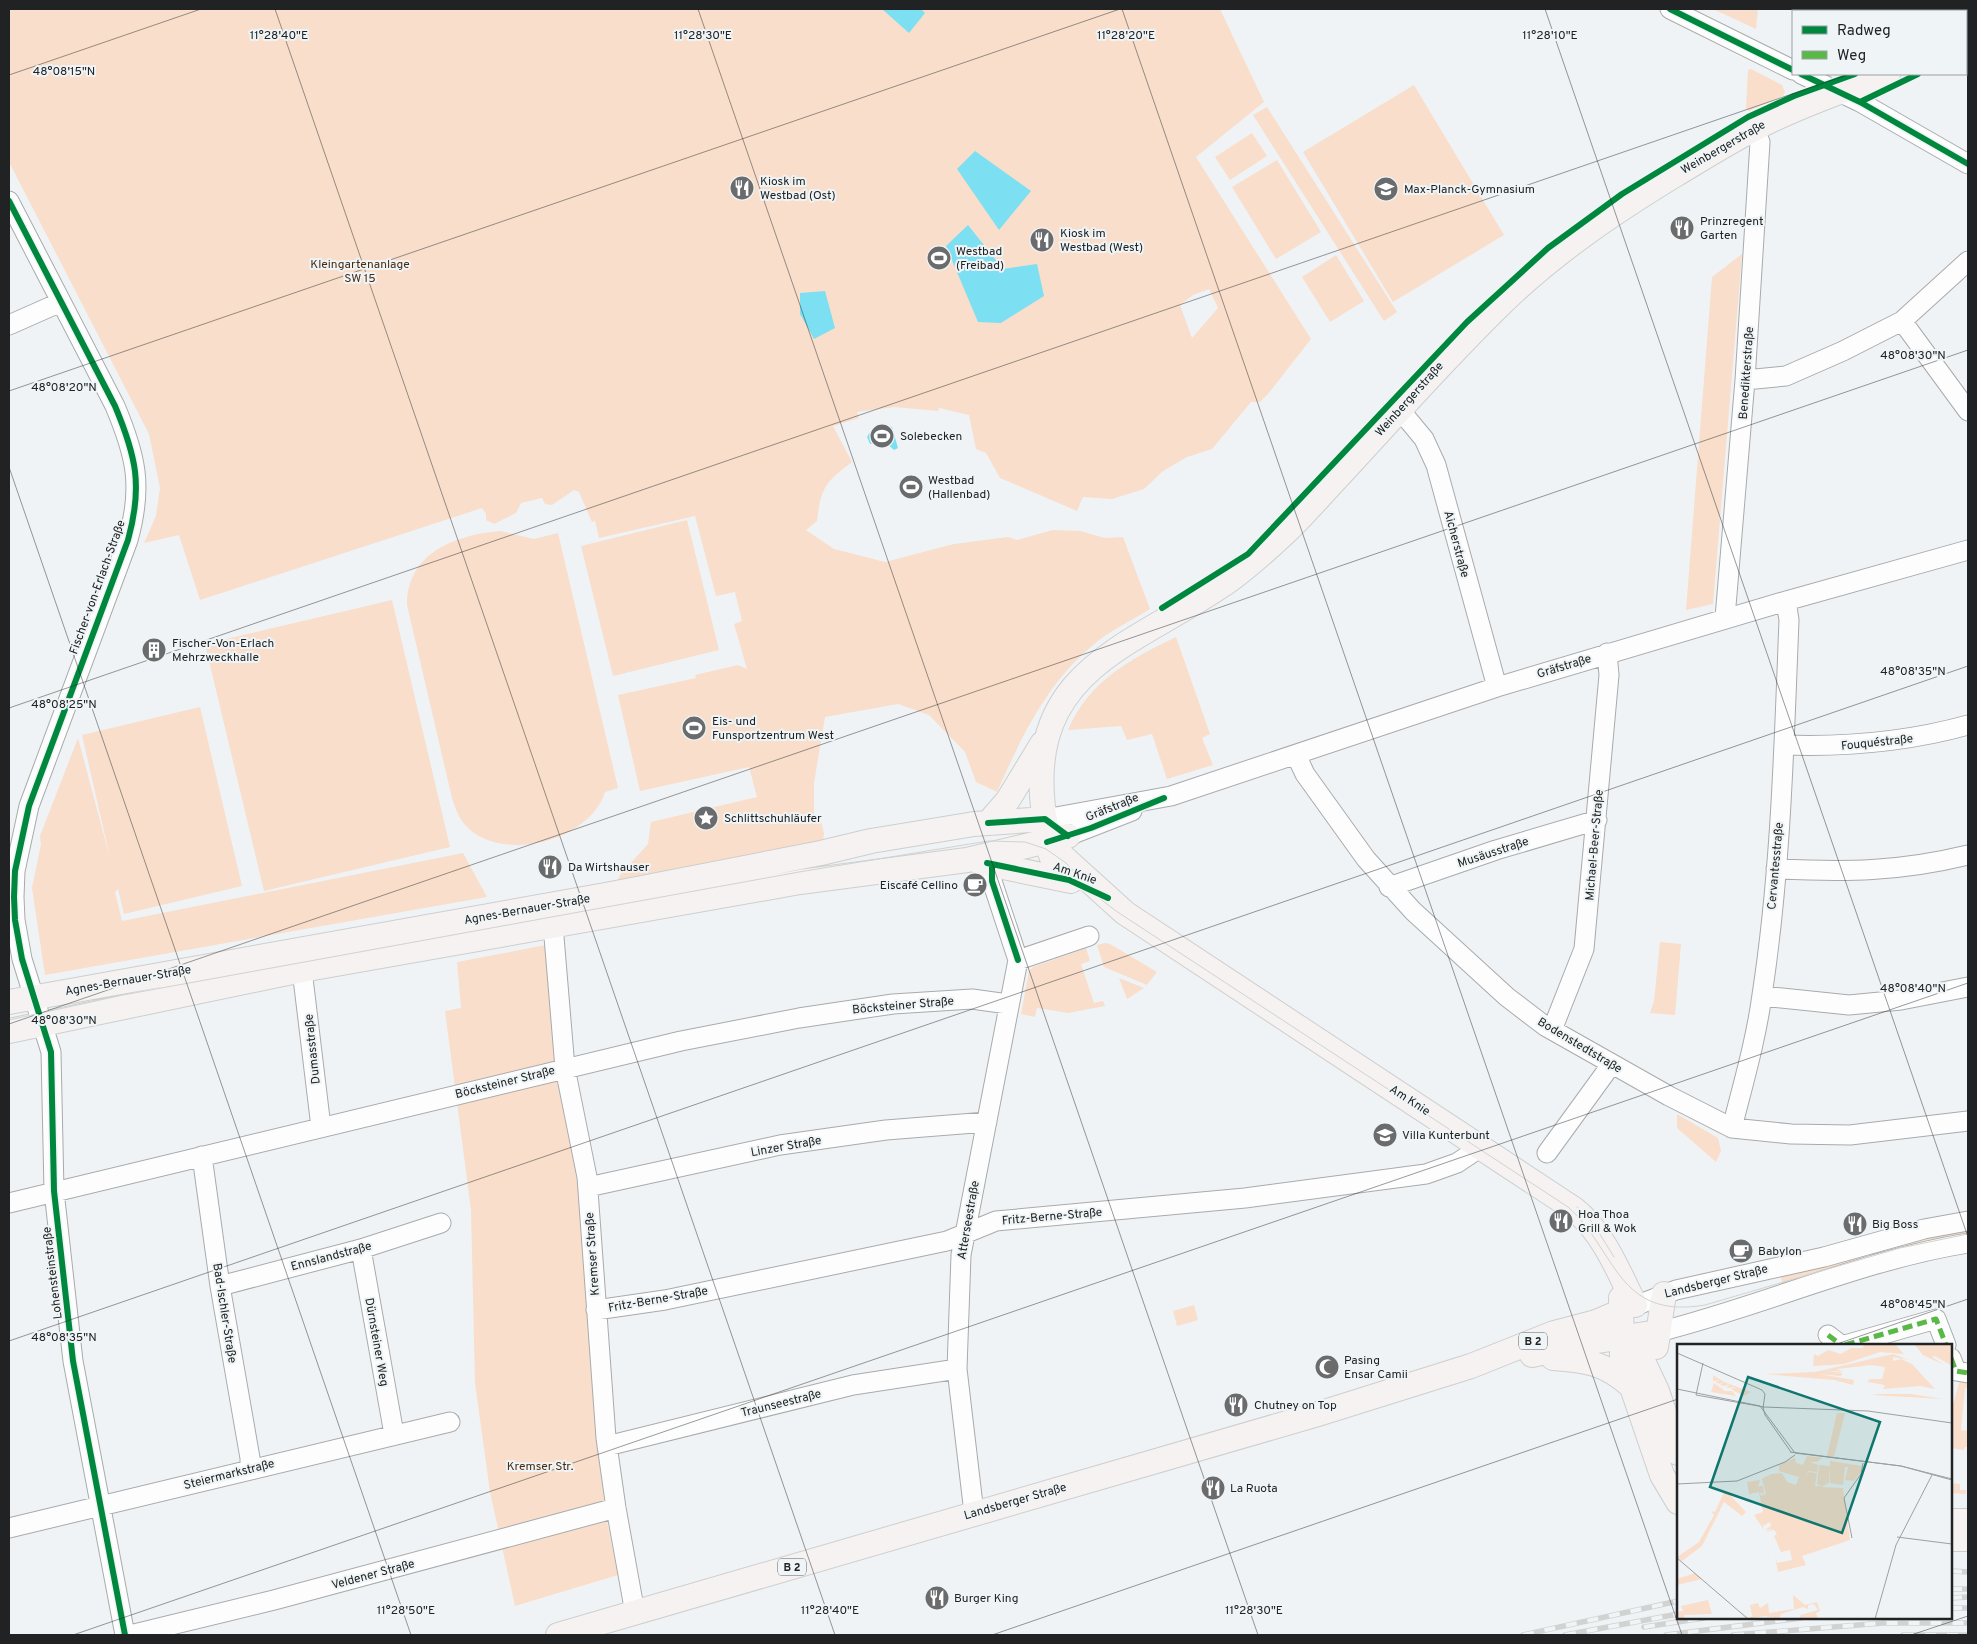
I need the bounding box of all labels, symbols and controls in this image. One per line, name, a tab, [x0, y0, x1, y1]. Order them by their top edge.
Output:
legend	[1792, 10, 1967, 75]
text: Radweg	[1837, 22, 1891, 41]
text: 11°28'40"E	[250, 28, 308, 44]
text: 11°28'30"E	[674, 28, 732, 44]
text: 11°28'20"E	[1097, 28, 1155, 44]
text: 11°28'10"E	[1522, 28, 1578, 44]
text: Weg	[1837, 47, 1866, 66]
text: 48°08'15"N	[33, 64, 95, 80]
street label: Weinbergerstraße	[1678, 117, 1769, 179]
place label: Kiosk im Westbad (Ost)	[760, 174, 836, 204]
restaurant icon: Kiosk im Westbad (Ost)	[729, 175, 755, 201]
school or university icon: Max-Planck-Gymnasium	[1373, 176, 1399, 202]
place label: Max-Planck-Gymnasium	[1404, 182, 1535, 198]
place label: Prinzregent Garten	[1700, 214, 1763, 244]
restaurant icon: Prinzregent Garten	[1669, 215, 1695, 241]
place label: Kiosk im Westbad (West)	[1060, 226, 1143, 256]
restaurant icon: Kiosk im Westbad (West)	[1029, 227, 1055, 253]
place label: Westbad (Freibad)	[956, 244, 1004, 274]
sports icon: Westbad (Freibad)	[926, 245, 952, 271]
park label: Kleingartenanlage SW 15	[310, 257, 410, 287]
street label: Benedikterstraße	[1736, 326, 1758, 420]
text: 48°08'30"N	[1880, 348, 1946, 364]
street label: Weinbergerstraße	[1372, 359, 1448, 440]
text: 48°08'20"N	[31, 380, 97, 396]
sports icon: Solebecken	[869, 423, 895, 449]
place label: Solebecken	[900, 429, 962, 445]
place label: Westbad (Hallenbad)	[928, 473, 990, 503]
sports icon: Westbad (Hallenbad)	[898, 474, 924, 500]
street label: Aicherstraße	[1439, 509, 1473, 579]
street label: Fischer-von-Erlach-Straße	[66, 518, 130, 657]
place label: Fischer-Von-Erlach Mehrzweckhalle	[172, 636, 274, 666]
building icon: Fischer-Von-Erlach Mehrzweckhalle	[141, 637, 167, 663]
street label: Gräfstraße	[1535, 651, 1593, 683]
text: 48°08'35"N	[1880, 664, 1946, 680]
text: 48°08'25"N	[31, 697, 97, 713]
place label: Eis- und Funsportzentrum West	[712, 714, 834, 744]
sports icon: Eis- und Funsportzentrum West	[681, 715, 707, 741]
street label: Fouquéstraße	[1840, 731, 1914, 755]
street label: Michael-Beer-Straße	[1582, 789, 1608, 901]
street label: Gräfstraße	[1083, 790, 1141, 826]
place icon: Schlittschuhläufer	[693, 805, 719, 831]
place label: Schlittschuhläufer	[724, 811, 822, 827]
street label: Cervantesstraße	[1764, 822, 1788, 911]
street label: Musäusstraße	[1456, 834, 1531, 872]
restaurant icon: Da Wirtshauser	[537, 854, 563, 880]
street label: Am Knie	[1051, 859, 1099, 889]
place label: Da Wirtshauser	[568, 860, 650, 876]
cafe icon: Eiscafé Cellino	[962, 872, 988, 898]
place label: Eiscafé Cellino	[880, 878, 958, 894]
street label: Agnes-Bernauer-Straße	[463, 891, 592, 929]
street label: Agnes-Bernauer-Straße	[64, 962, 193, 1000]
text: 48°08'40"N	[1880, 981, 1946, 997]
street label: Böcksteiner Straße	[851, 994, 955, 1018]
text: 48°08'30"N	[31, 1013, 97, 1029]
street label: Dumasstraße	[301, 1013, 325, 1085]
street label: Bodenstedtstraße	[1534, 1014, 1625, 1077]
street label: Böcksteiner Straße	[454, 1063, 557, 1103]
street label: Am Knie	[1386, 1082, 1433, 1120]
school or university icon: Villa Kunterbunt	[1372, 1122, 1398, 1148]
place label: Villa Kunterbunt	[1402, 1128, 1490, 1144]
street label: Linzer Straße	[750, 1133, 823, 1161]
street label: Atterseestraße	[954, 1179, 984, 1261]
street label: Fritz-Berne-Straße	[1001, 1205, 1103, 1229]
place label: Hoa Thoa Grill & Wok	[1578, 1207, 1637, 1237]
restaurant icon: Hoa Thoa Grill & Wok	[1548, 1208, 1574, 1234]
restaurant icon: Big Boss	[1842, 1211, 1868, 1237]
street label: Kremser Straße	[582, 1212, 604, 1296]
place label: Big Boss	[1872, 1217, 1918, 1233]
street label: Lohensteinstraße	[39, 1226, 67, 1320]
street label: Ennslandstraße	[289, 1238, 373, 1275]
cafe icon: Babylon	[1728, 1238, 1754, 1264]
place label: Babylon	[1758, 1244, 1802, 1260]
street label: Landsberger Straße	[1663, 1261, 1770, 1303]
street label: Bad-Ischler-Straße	[208, 1262, 240, 1364]
street label: Fritz-Berne-Straße	[607, 1283, 709, 1317]
street label: Dürnsteiner Weg	[360, 1297, 392, 1388]
text: 48°08'45"N	[1880, 1297, 1946, 1313]
text: 48°08'35"N	[31, 1330, 97, 1346]
road number: B 2	[1519, 1332, 1547, 1350]
inset map	[1677, 1344, 1952, 1619]
place label: Pasing Ensar Camii	[1344, 1353, 1408, 1383]
mosque icon: Pasing Ensar Camii	[1314, 1354, 1340, 1380]
street label: Traunseestraße	[739, 1386, 823, 1422]
restaurant icon: Chutney on Top	[1223, 1392, 1249, 1418]
place label: Chutney on Top	[1254, 1398, 1337, 1414]
street label: Steiermarkstraße	[182, 1456, 276, 1494]
park label: Kremser Str.	[507, 1459, 574, 1475]
restaurant icon: La Ruota	[1200, 1475, 1226, 1501]
street label: Landsberger Straße	[962, 1480, 1068, 1524]
place label: La Ruota	[1230, 1481, 1278, 1497]
street label: Veldener Straße	[330, 1556, 417, 1594]
road number: B 2	[778, 1558, 806, 1575]
restaurant icon: Burger King	[924, 1585, 950, 1611]
place label: Burger King	[954, 1591, 1019, 1607]
text: 11°28'50"E	[377, 1603, 435, 1619]
text: 11°28'40"E	[801, 1603, 859, 1619]
text: 11°28'30"E	[1225, 1603, 1283, 1619]

